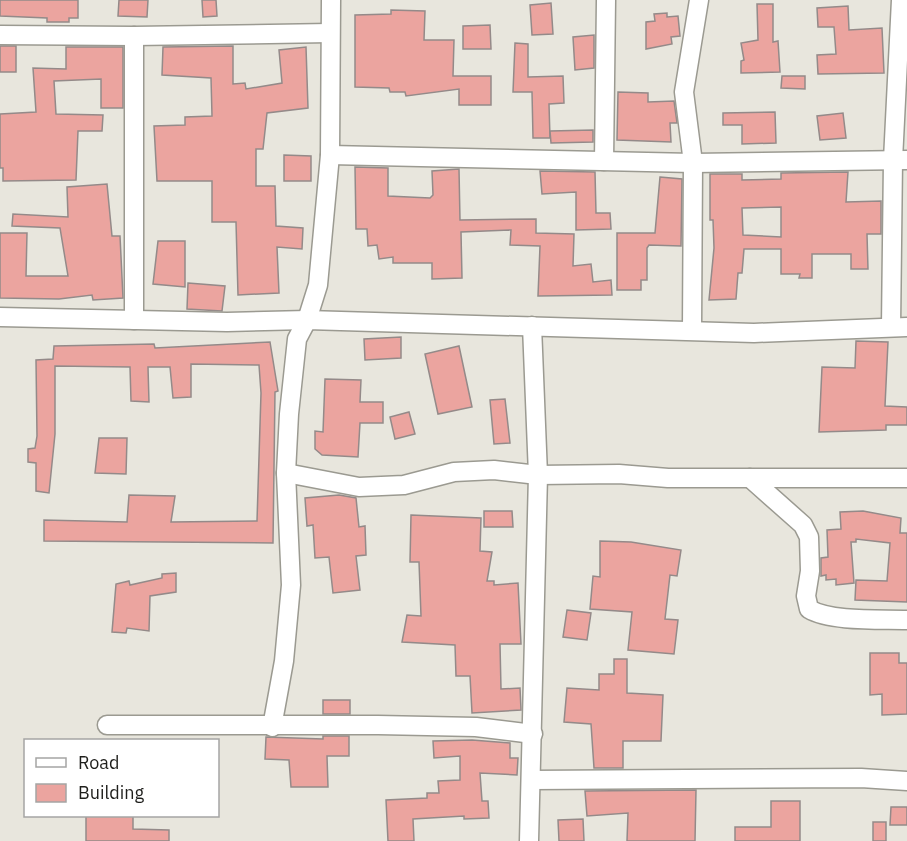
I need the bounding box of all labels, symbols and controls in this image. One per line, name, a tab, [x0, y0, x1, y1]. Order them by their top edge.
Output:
legend	[24, 739, 219, 817]
text: Road	[78, 751, 119, 774]
text: Building	[78, 781, 145, 804]

